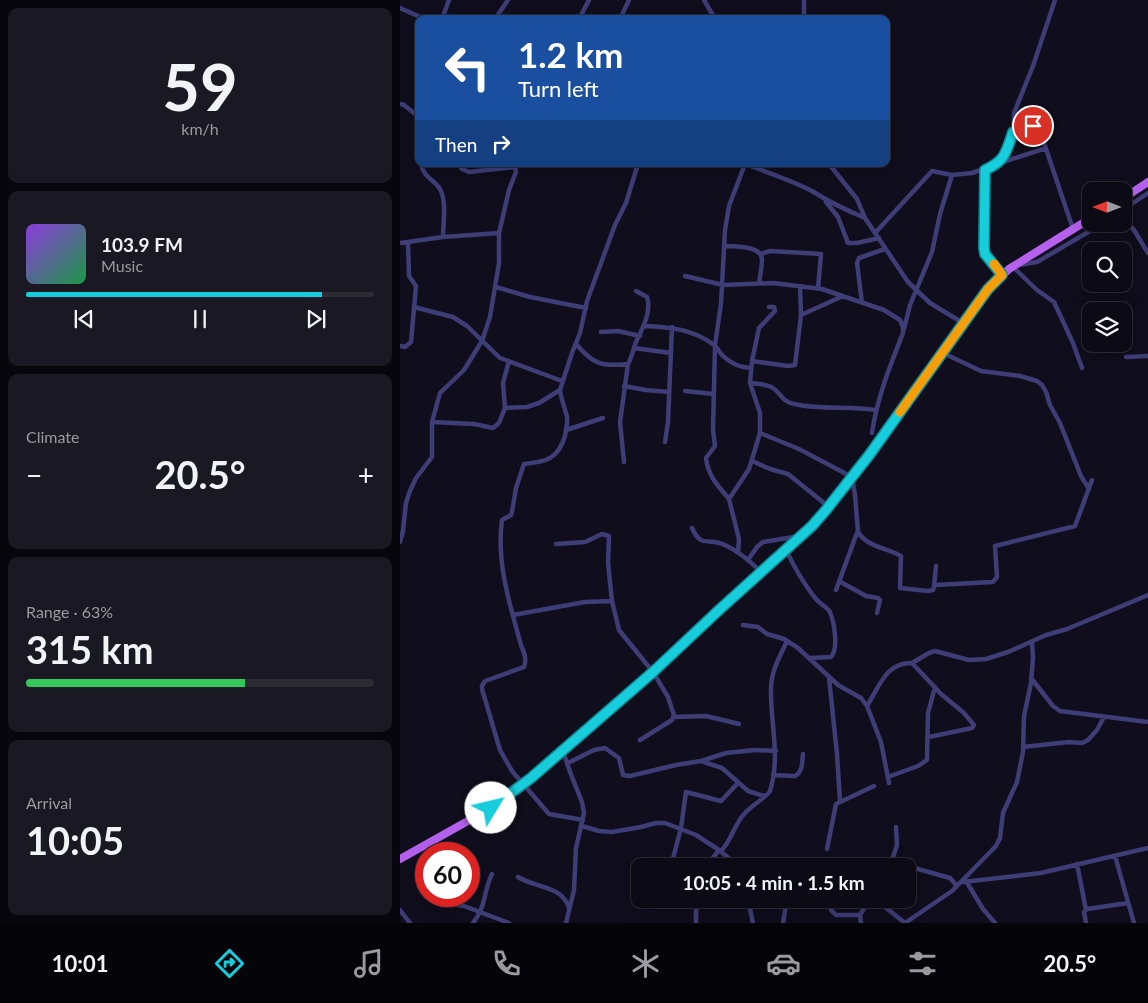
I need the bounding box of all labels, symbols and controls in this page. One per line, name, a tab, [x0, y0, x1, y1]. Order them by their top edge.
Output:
text: 1.2 km	[518, 33, 623, 75]
icon: left	[435, 35, 500, 100]
text: 59	[162, 47, 238, 125]
text: Turn left	[518, 75, 599, 102]
pin	[1012, 105, 1054, 147]
icon: arrive	[1019, 112, 1047, 140]
text: km/h	[181, 119, 219, 138]
icon: right	[487, 130, 515, 158]
text: Then	[435, 133, 477, 156]
north arrow	[1082, 182, 1132, 232]
map controls	[1082, 182, 1132, 352]
text: 103.9 FM	[101, 233, 183, 256]
button: search	[1082, 242, 1132, 292]
text: Music	[101, 256, 143, 275]
button: layers	[1082, 302, 1132, 352]
icon: previous	[70, 305, 98, 333]
icon: pause	[186, 305, 214, 333]
icon: next	[302, 305, 330, 333]
text: Climate	[26, 427, 79, 446]
text: 20.5°	[155, 451, 245, 497]
text: −	[26, 458, 42, 492]
text: +	[358, 458, 374, 492]
text: Range · 63%	[26, 602, 113, 621]
text: 315 km	[26, 626, 154, 672]
position arrow	[464, 781, 516, 833]
text: Arrival	[26, 793, 72, 812]
text: 10:05	[26, 817, 124, 863]
speed limit sign: 60	[415, 842, 480, 907]
text: 10:05 · 4 min · 1.5 km	[682, 871, 865, 894]
icon: directions	[212, 946, 247, 981]
icon: music	[351, 946, 386, 981]
icon: phone	[489, 946, 524, 981]
icon: climate	[628, 946, 663, 981]
icon: car	[766, 946, 801, 981]
icon: filters	[905, 946, 940, 981]
text: 10:01	[52, 950, 109, 977]
text: 20.5°	[1044, 950, 1096, 977]

